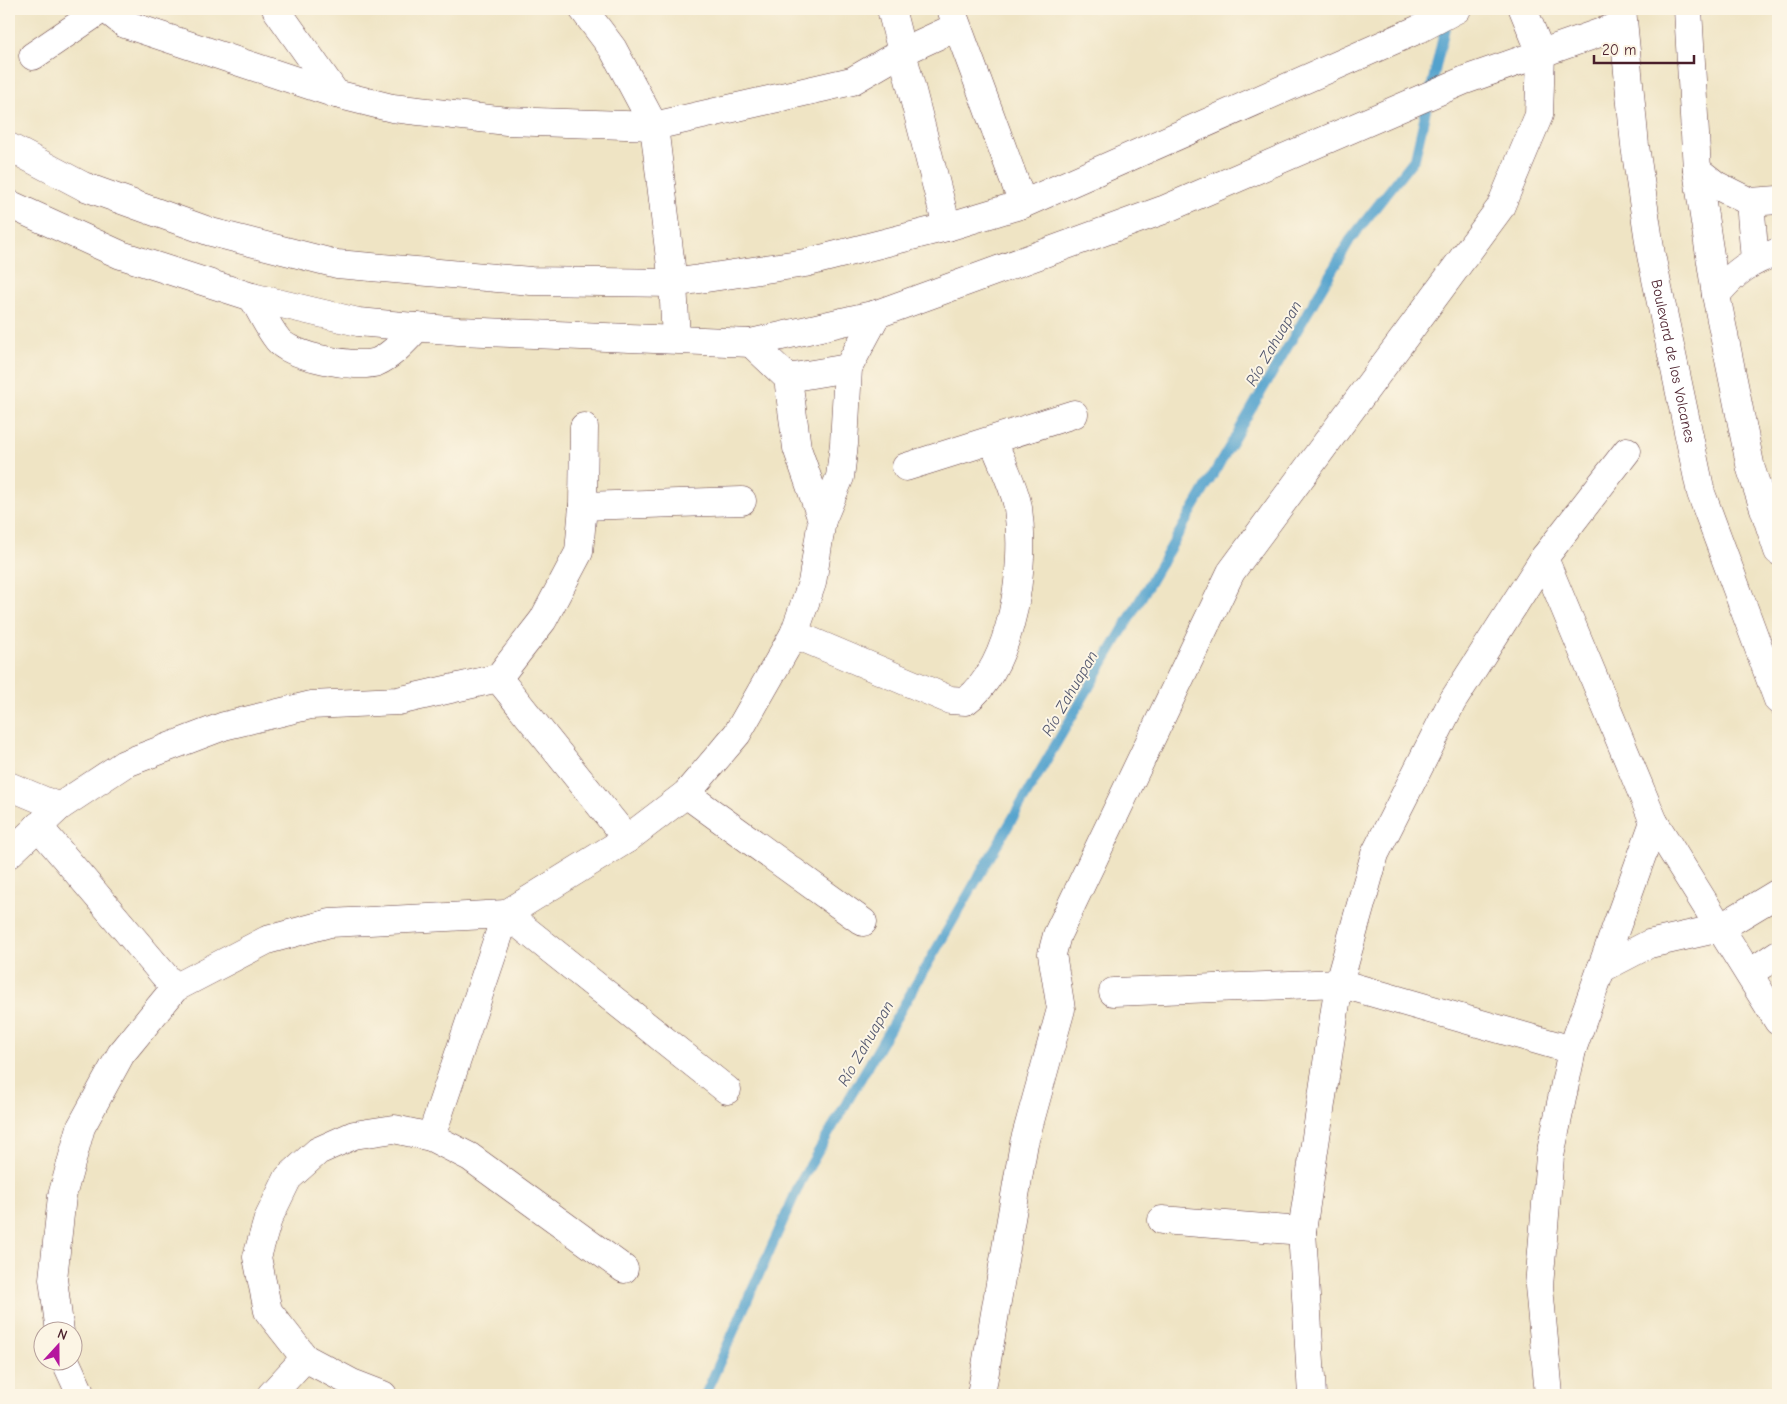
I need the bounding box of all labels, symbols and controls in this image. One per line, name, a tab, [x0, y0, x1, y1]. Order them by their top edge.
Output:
scale bar	[1594, 32, 1694, 64]
text: 20 m	[1602, 41, 1636, 59]
street label: Boulevard de los Volcanes	[1647, 278, 1699, 444]
water label: Río Zahuapan	[1242, 298, 1306, 389]
water label: Río Zahuapan	[1038, 648, 1102, 739]
water label: Río Zahuapan	[834, 998, 898, 1089]
north arrow	[32, 1322, 82, 1372]
text: N	[55, 1325, 70, 1344]

